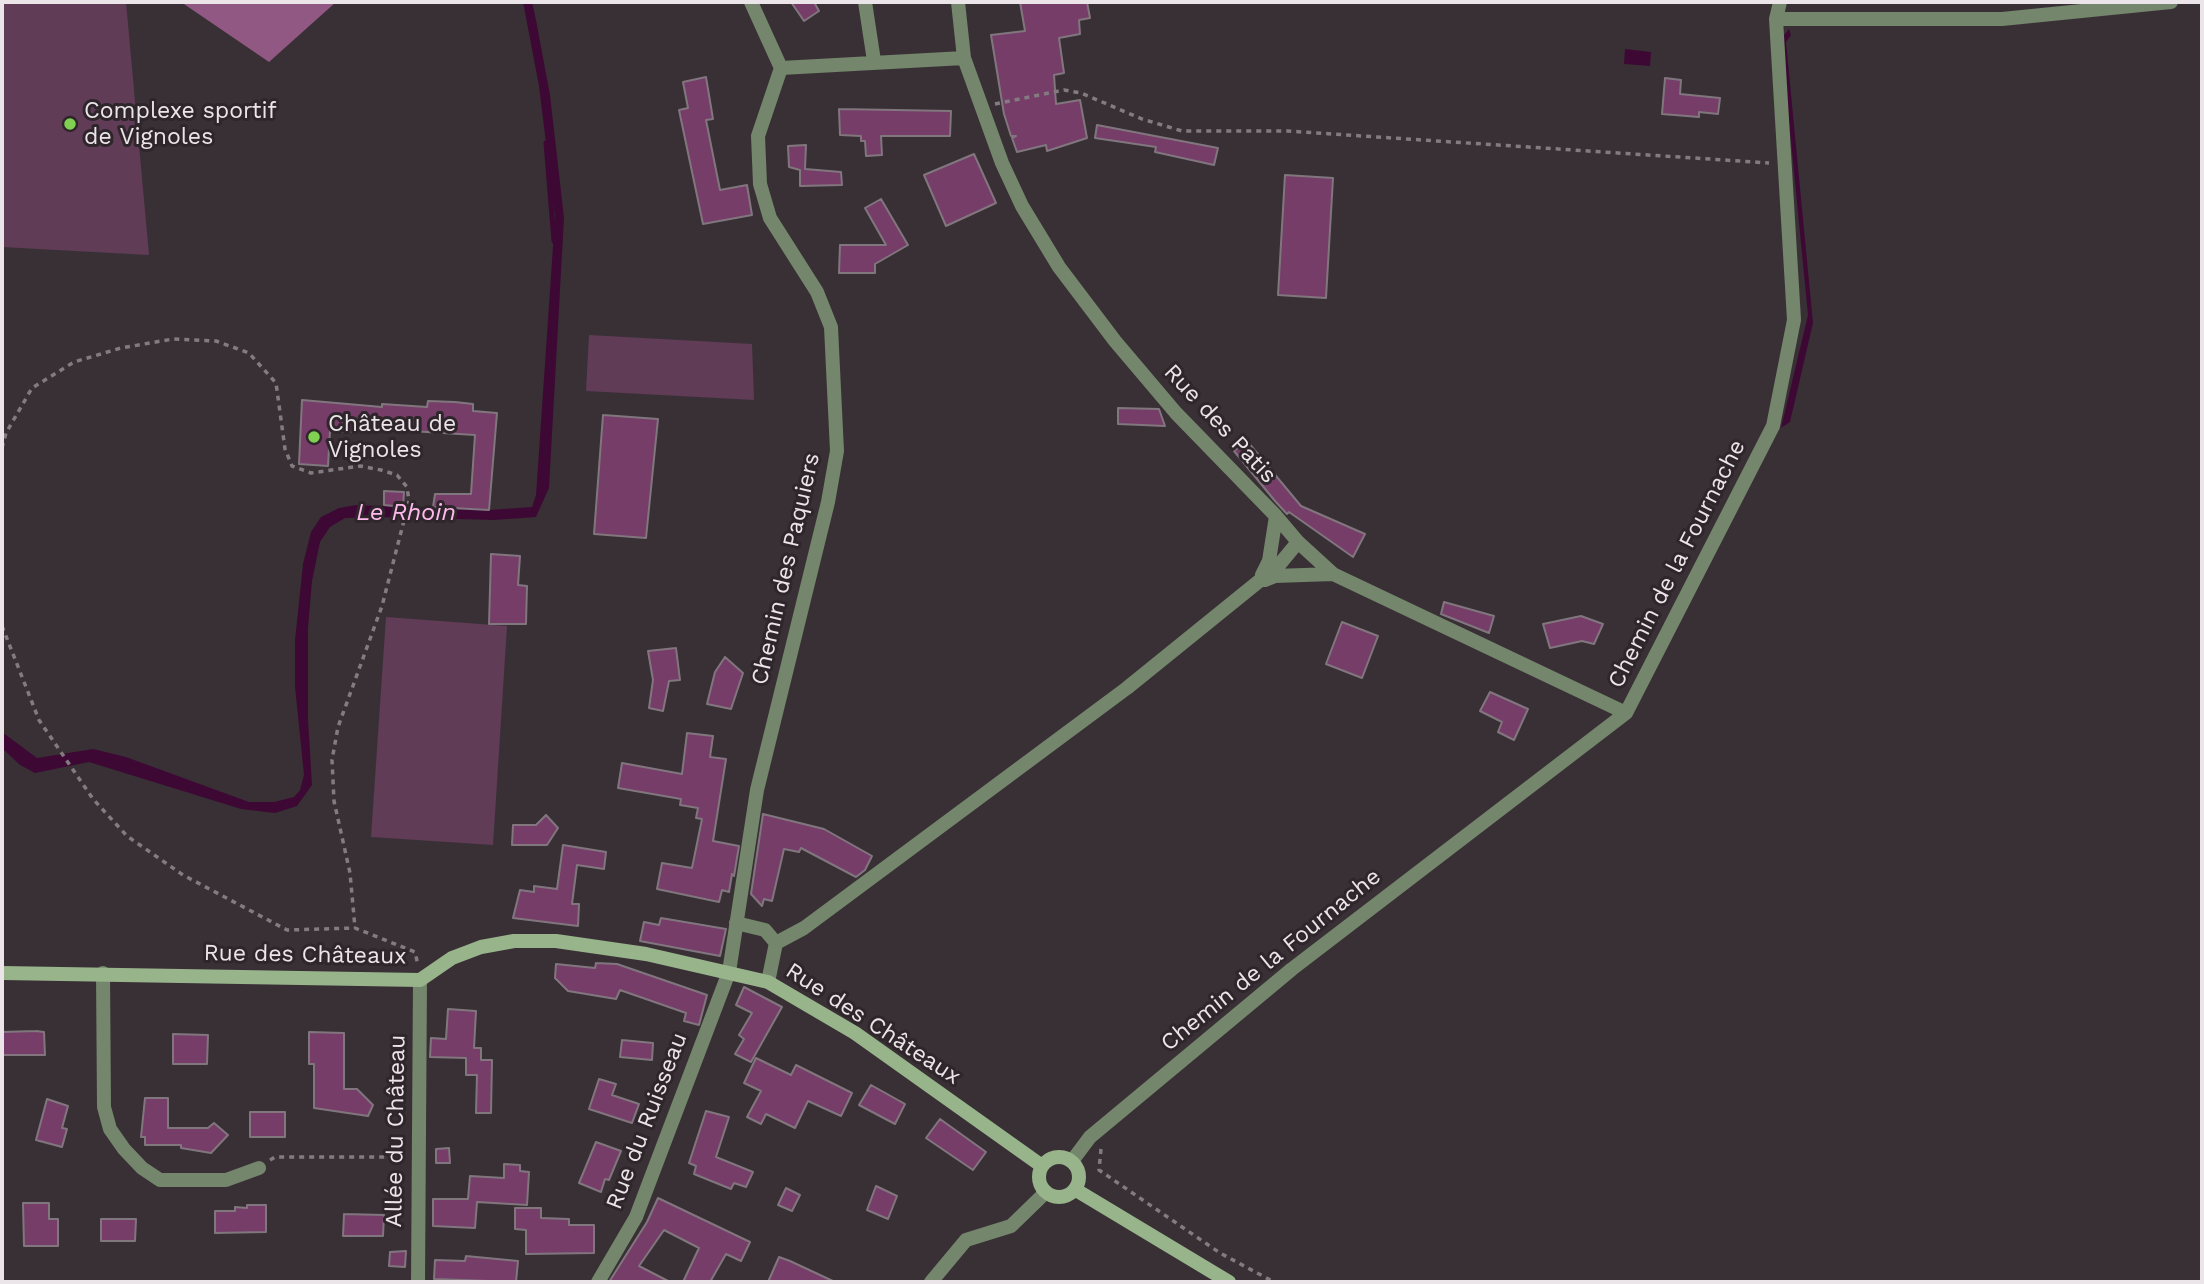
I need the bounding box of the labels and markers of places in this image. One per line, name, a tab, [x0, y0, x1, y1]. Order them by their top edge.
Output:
place label: Complexe sportif de Vignoles	[84, 97, 277, 151]
marker: Complexe sportif de Vignoles	[62, 116, 78, 132]
place label: Château de Vignoles	[328, 410, 456, 464]
marker: Château de Vignoles	[306, 429, 322, 445]

